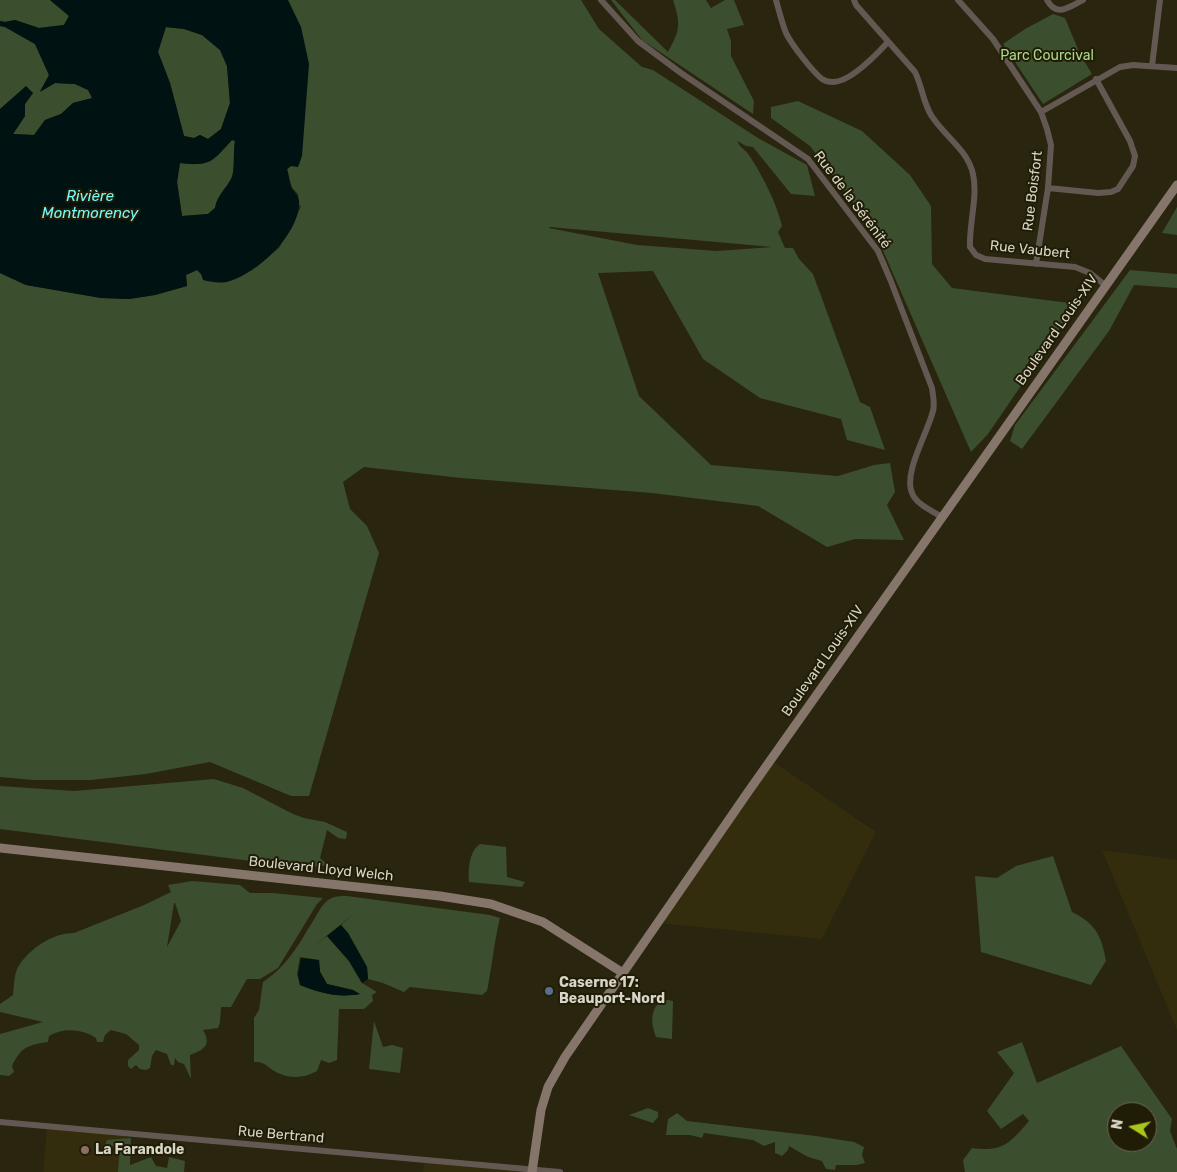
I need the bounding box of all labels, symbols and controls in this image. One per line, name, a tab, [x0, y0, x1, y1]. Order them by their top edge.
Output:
park label: Parc Courcival	[1000, 48, 1094, 64]
street label: Rue de la Sérénité	[810, 148, 894, 252]
street label: Rue Boisfort	[1020, 150, 1046, 232]
water label: Rivière Montmorency	[42, 188, 138, 223]
street label: Rue Vaubert	[989, 237, 1071, 263]
street label: Boulevard Louis-XIV	[1012, 271, 1102, 389]
street label: Boulevard Louis-XIV	[778, 602, 868, 720]
street label: Boulevard Lloyd Welch	[248, 853, 394, 885]
place label: Caserne 17: Beauport-Nord	[559, 975, 665, 1008]
marker: Caserne 17: Beauport-Nord	[543, 985, 555, 997]
north arrow	[1107, 1102, 1157, 1152]
text: N	[1108, 1118, 1127, 1131]
street label: Rue Bertrand	[237, 1123, 325, 1147]
place label: La Farandole	[95, 1142, 184, 1158]
marker: La Farandole	[79, 1144, 91, 1156]

